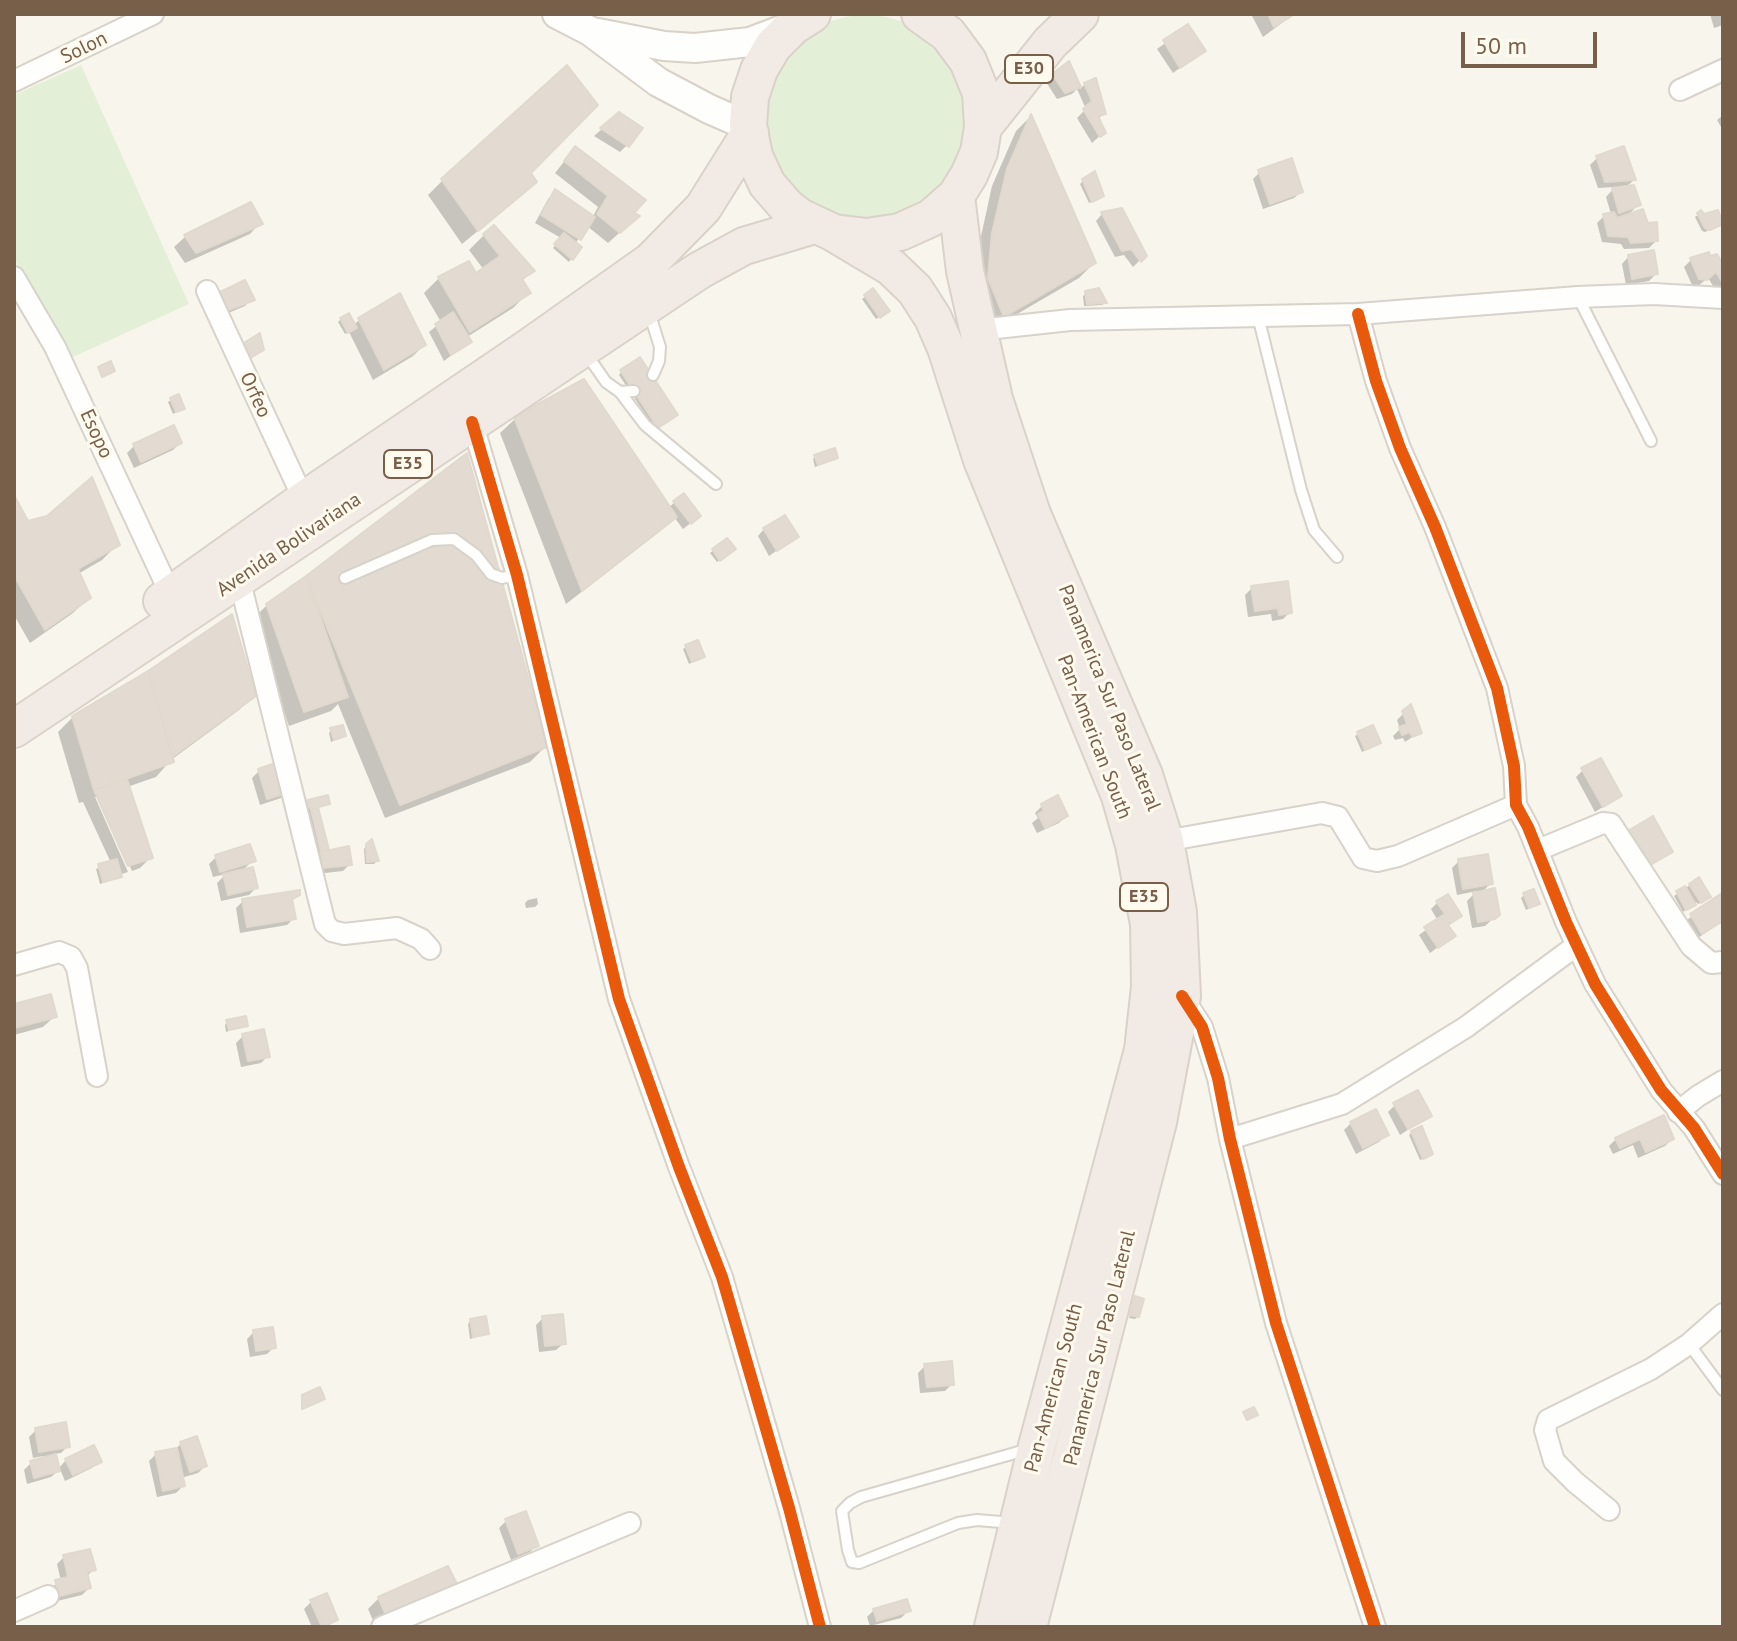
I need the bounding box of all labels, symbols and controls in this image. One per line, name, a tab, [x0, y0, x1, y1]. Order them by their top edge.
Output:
scale bar	[1465, 16, 1601, 66]
street label: Solon	[57, 27, 111, 69]
text: 50 m	[1475, 30, 1527, 61]
road number: E30	[1005, 55, 1053, 83]
street label: Orfeo	[234, 368, 276, 422]
street label: Esopo	[74, 406, 118, 462]
road number: E35	[384, 450, 432, 478]
street label: Avenida Bolivariana	[212, 488, 366, 602]
street label: Panamerica Sur Paso Lateral	[1053, 581, 1165, 815]
street label: Pan-American South	[1052, 652, 1136, 822]
road number: E35	[1120, 883, 1168, 911]
street label: Panamerica Sur Paso Lateral	[1059, 1228, 1141, 1468]
street label: Pan-American South	[1020, 1301, 1088, 1475]

